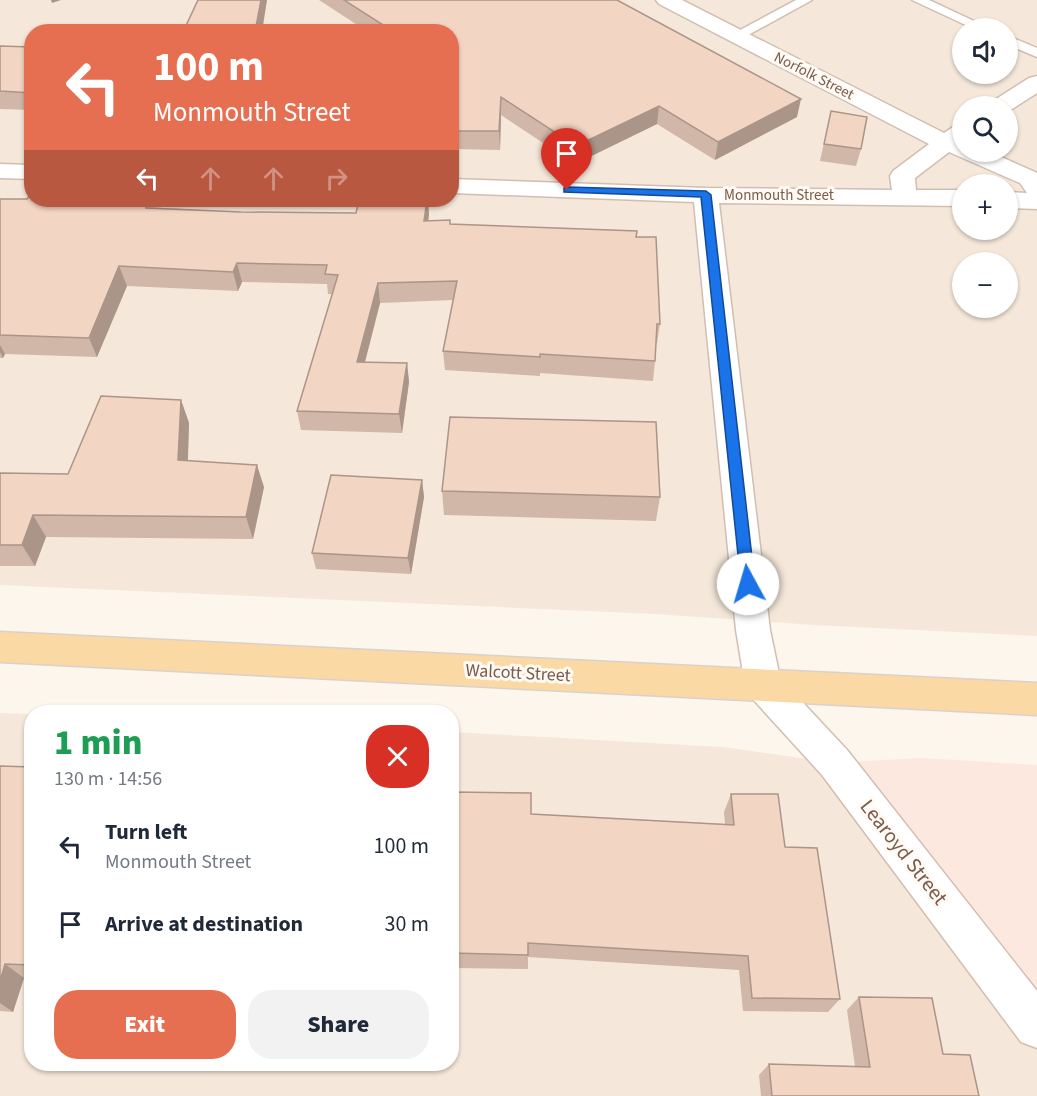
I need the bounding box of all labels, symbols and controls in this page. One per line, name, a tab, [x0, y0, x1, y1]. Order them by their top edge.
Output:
map controls	[952, 18, 1018, 318]
button: sound	[952, 18, 1018, 84]
text: 100 m	[153, 37, 264, 97]
street label: Norfolk Street	[770, 47, 858, 105]
icon: left	[54, 48, 132, 126]
text: Monmouth Street	[153, 93, 351, 132]
button: search	[952, 96, 1018, 162]
pin	[541, 128, 592, 190]
icon: arrive	[550, 137, 583, 170]
icon: left	[131, 162, 164, 195]
icon: ahead	[194, 162, 227, 195]
icon: ahead	[257, 162, 290, 195]
icon: right	[320, 162, 353, 195]
button: +	[952, 174, 1018, 240]
street label: Monmouth Street	[724, 185, 834, 206]
button: −	[952, 252, 1018, 318]
position arrow	[716, 552, 780, 616]
street label: Walcott Street	[465, 658, 571, 688]
text: 1 min	[54, 717, 142, 768]
button: close	[366, 725, 429, 788]
text: 130 m · 14:56	[54, 765, 162, 793]
street label: Learoyd Street	[853, 793, 955, 911]
text: Turn left	[105, 816, 187, 848]
icon: left	[54, 830, 87, 863]
text: 100 m	[374, 830, 429, 862]
text: Monmouth Street	[105, 848, 251, 876]
icon: arrive	[54, 908, 87, 941]
text: Arrive at destination	[105, 908, 303, 940]
text: 30 m	[384, 908, 429, 940]
button: Exit	[54, 990, 236, 1059]
button: Share	[248, 990, 429, 1059]

